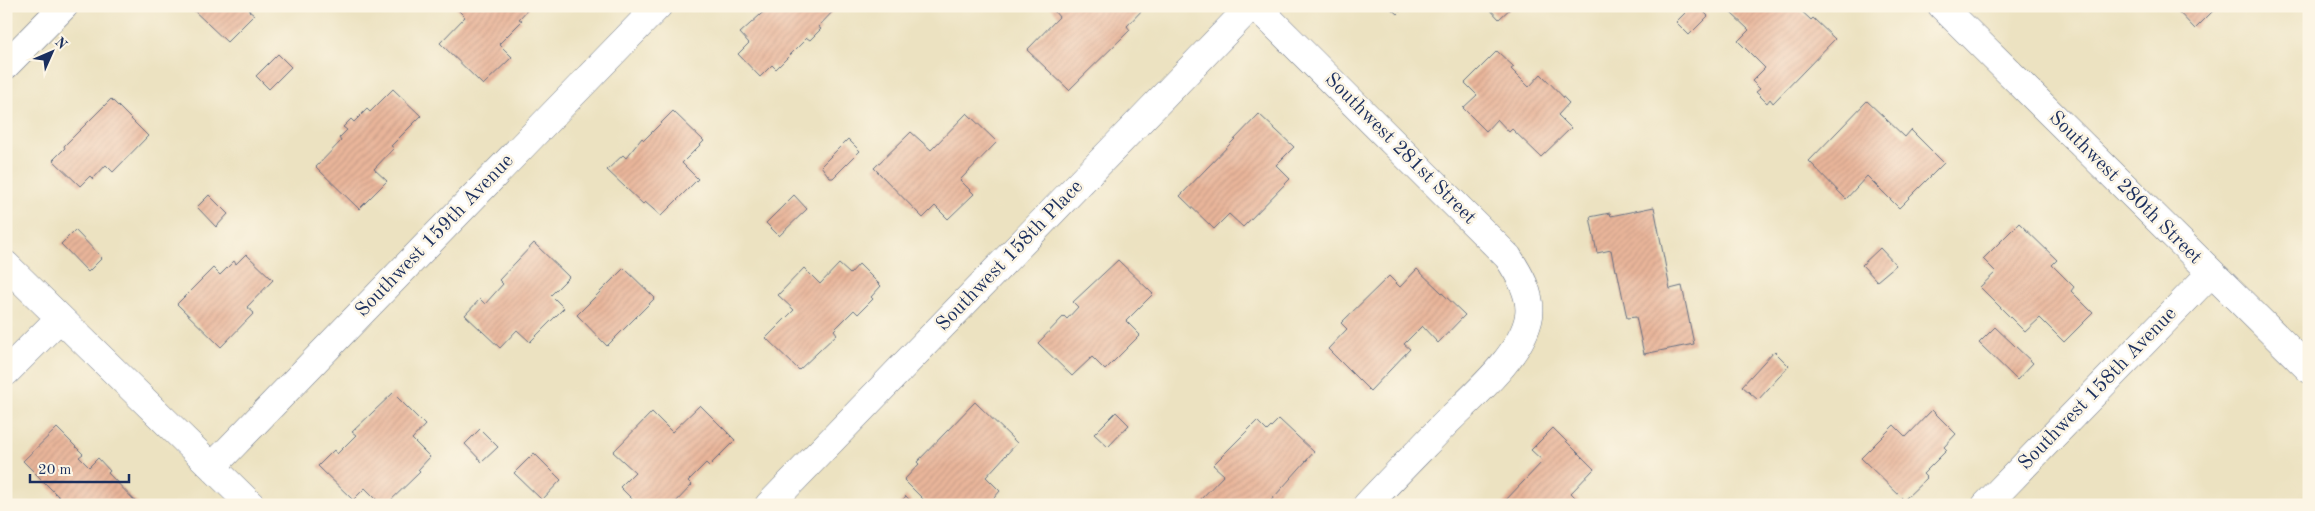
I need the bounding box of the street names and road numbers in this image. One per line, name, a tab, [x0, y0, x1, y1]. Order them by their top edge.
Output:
street label: Southwest 281st Street	[1320, 69, 1480, 229]
street label: Southwest 280th Street	[2045, 108, 2205, 268]
street label: Southwest 159th Avenue	[352, 151, 518, 321]
street label: Southwest 158th Place	[933, 177, 1087, 335]
street label: Southwest 158th Avenue	[2015, 304, 2181, 474]

